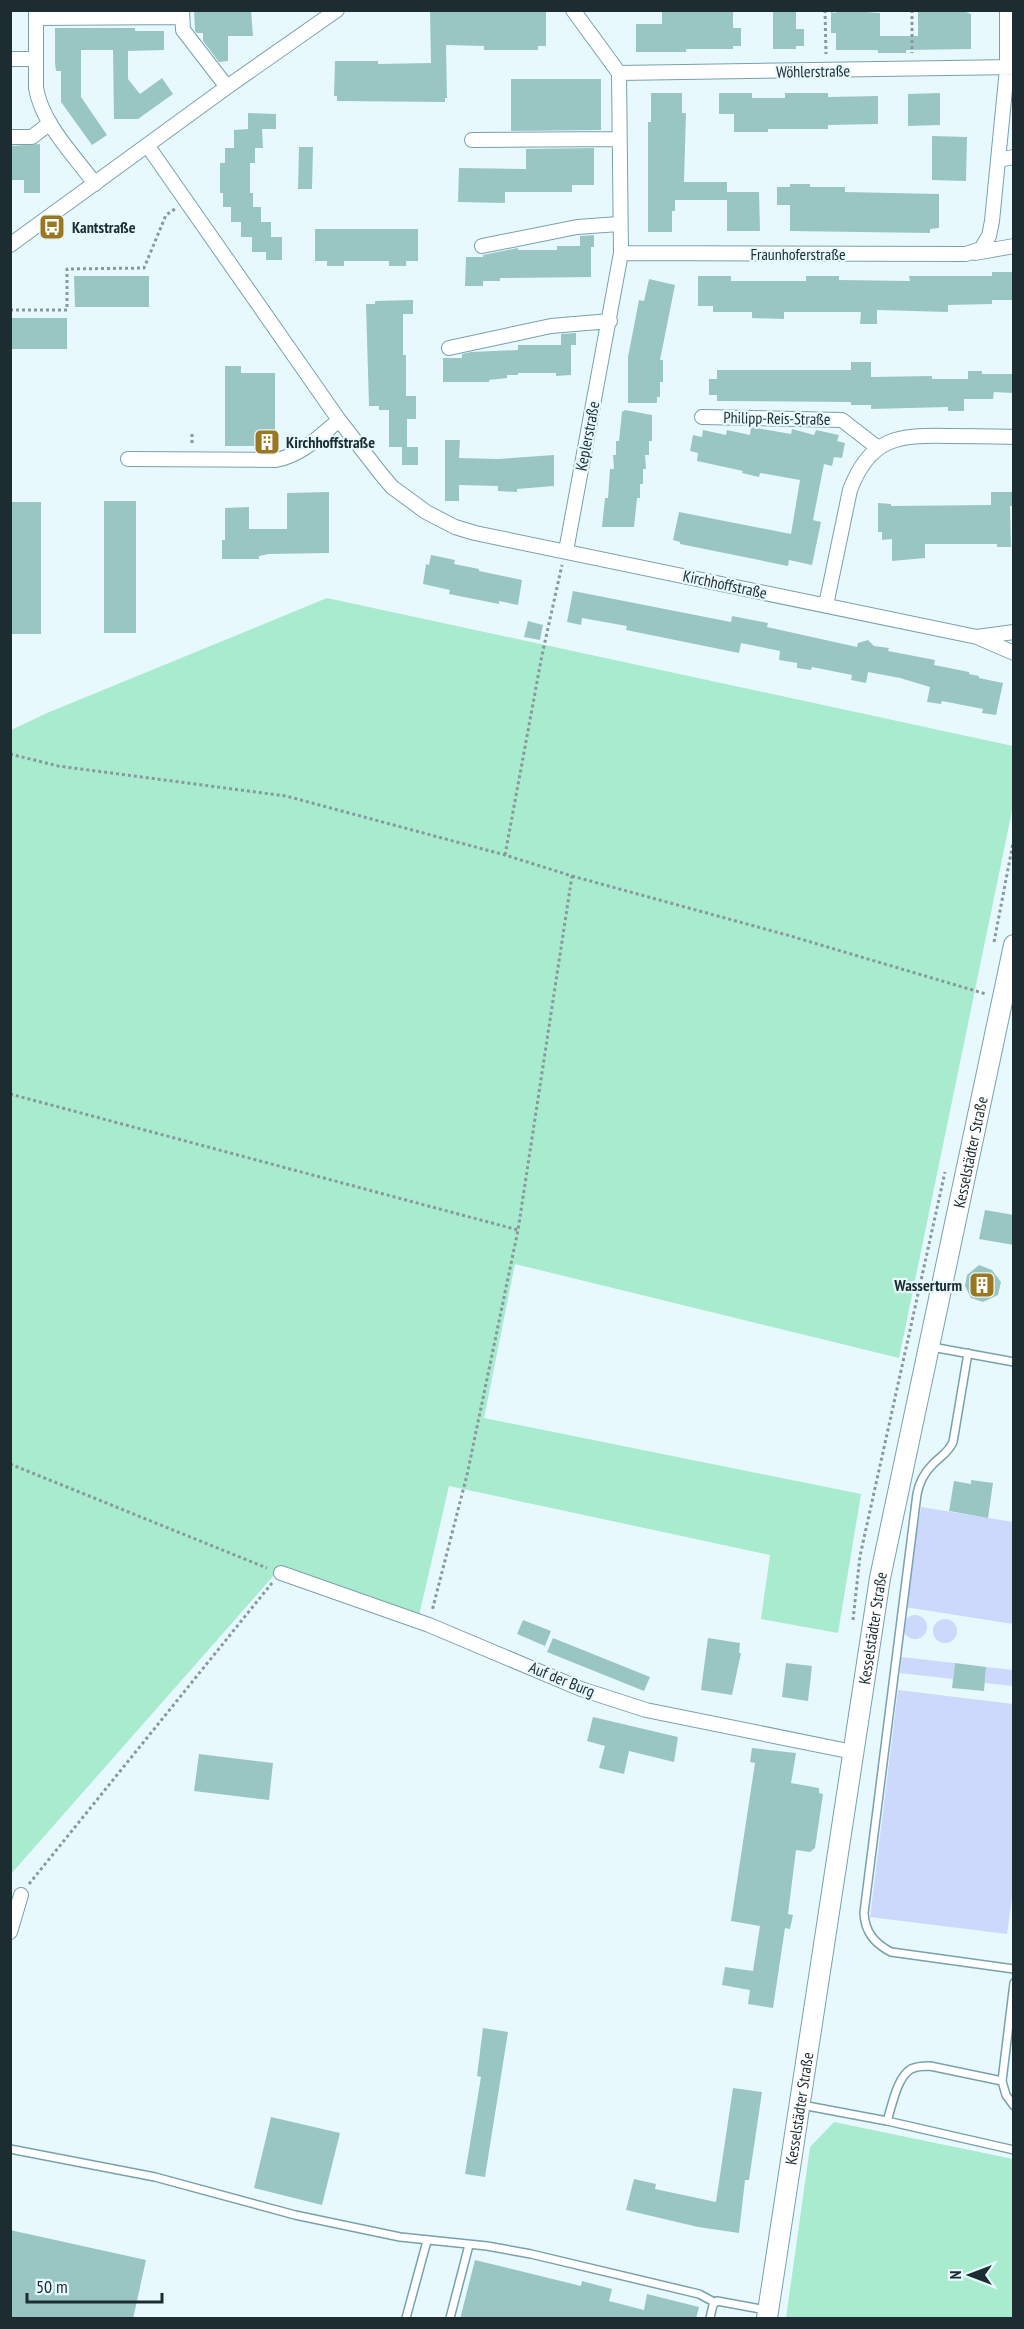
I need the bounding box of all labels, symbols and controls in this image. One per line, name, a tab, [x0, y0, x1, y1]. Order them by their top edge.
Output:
street label: Wöhlerstraße	[776, 60, 850, 82]
bus stop icon: Kantstraße	[37, 212, 67, 242]
place label: Kantstraße	[72, 217, 136, 237]
street label: Fraunhoferstraße	[750, 244, 846, 264]
street label: Keplerstraße	[570, 399, 604, 473]
street label: Philipp-Reis-Straße	[723, 407, 831, 429]
building icon: Kirchhoffstraße	[252, 427, 282, 457]
place label: Kirchhoffstraße	[286, 432, 375, 452]
street label: Kirchhoffstraße	[681, 565, 769, 603]
street label: Kesselstädter Straße	[949, 1094, 992, 1210]
building icon: Wasserturm	[967, 1270, 997, 1300]
place label: Wasserturm	[893, 1275, 962, 1295]
street label: Kesselstädter Straße	[854, 1570, 891, 1686]
street label: Auf der Burg	[526, 1657, 598, 1701]
street label: Kesselstädter Straße	[781, 2051, 817, 2166]
north arrow	[940, 2245, 1000, 2305]
scale bar	[27, 2266, 162, 2304]
text: N	[945, 2271, 965, 2279]
text: 50 m	[36, 2275, 68, 2298]

